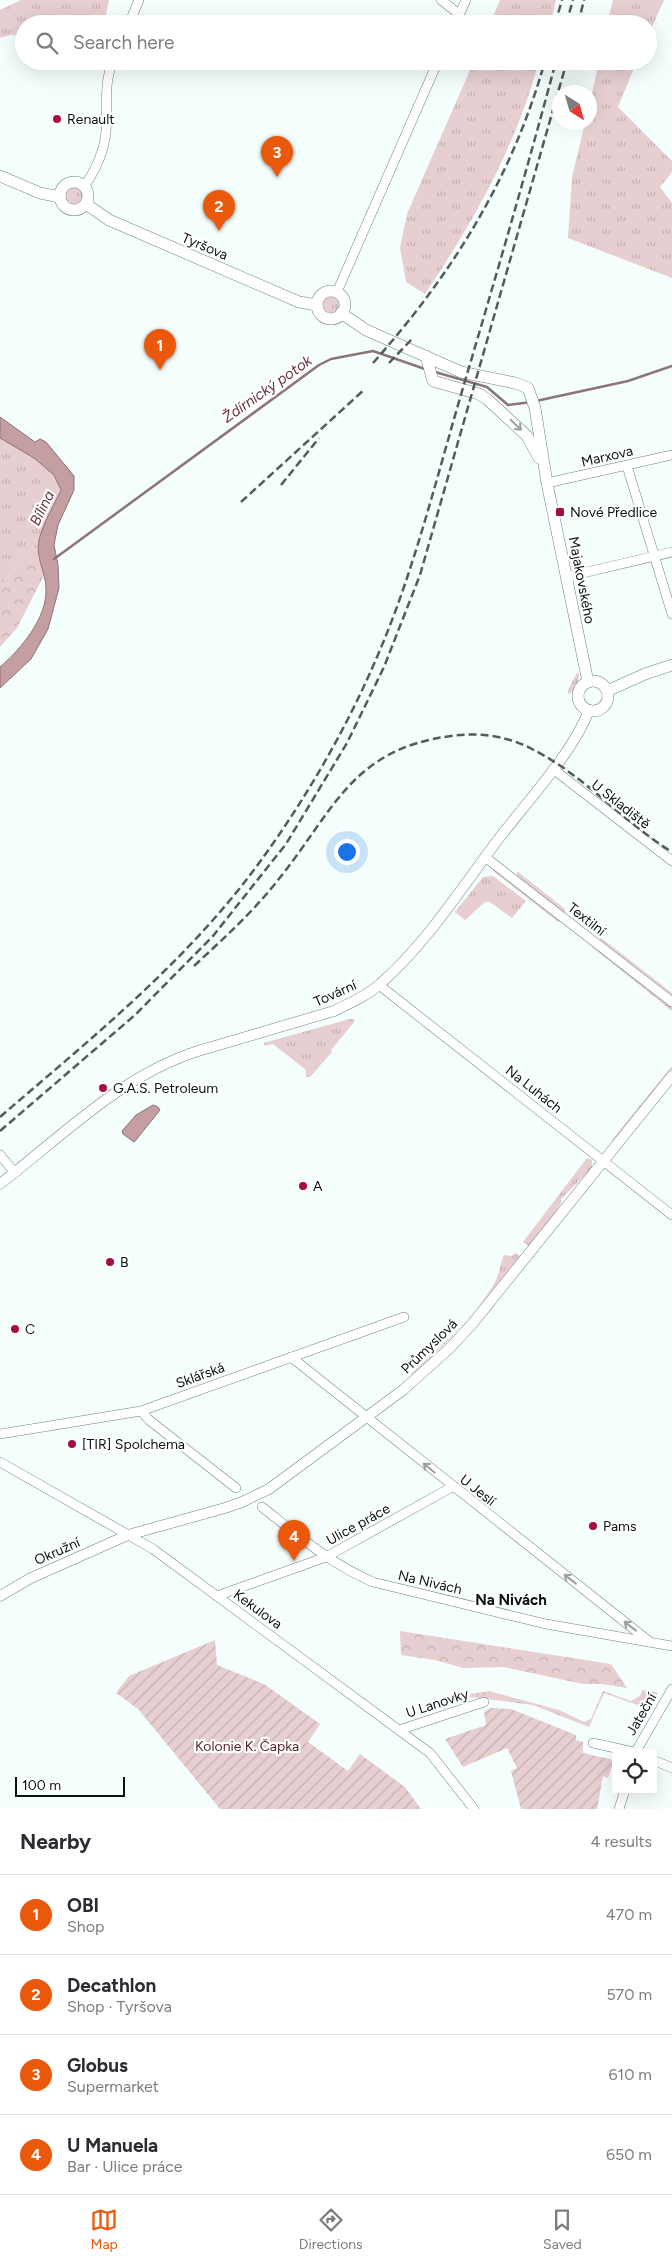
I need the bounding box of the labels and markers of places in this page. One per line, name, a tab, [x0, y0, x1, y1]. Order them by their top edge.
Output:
place label: Renault	[67, 111, 115, 128]
marker: Renault	[51, 113, 63, 125]
pin: 3	[261, 136, 293, 177]
pin: 2	[203, 190, 235, 231]
pin: 1	[144, 329, 176, 370]
place label: Nové Předlice	[570, 504, 658, 521]
marker: Nové Předlice	[554, 506, 566, 518]
place label: G.A.S. Petroleum	[113, 1080, 218, 1097]
marker: G.A.S. Petroleum	[97, 1082, 109, 1094]
place label: A	[313, 1178, 323, 1195]
marker: A	[297, 1180, 309, 1192]
place label: B	[120, 1254, 129, 1271]
marker: B	[104, 1256, 116, 1268]
place label: C	[25, 1321, 35, 1338]
marker: C	[9, 1323, 21, 1335]
place label: [TIR] Spolchema	[82, 1436, 185, 1453]
marker: [TIR] Spolchema	[66, 1438, 78, 1450]
place label: Pams	[603, 1518, 637, 1535]
pin: 4	[278, 1520, 310, 1561]
marker: Pams	[587, 1520, 599, 1532]

